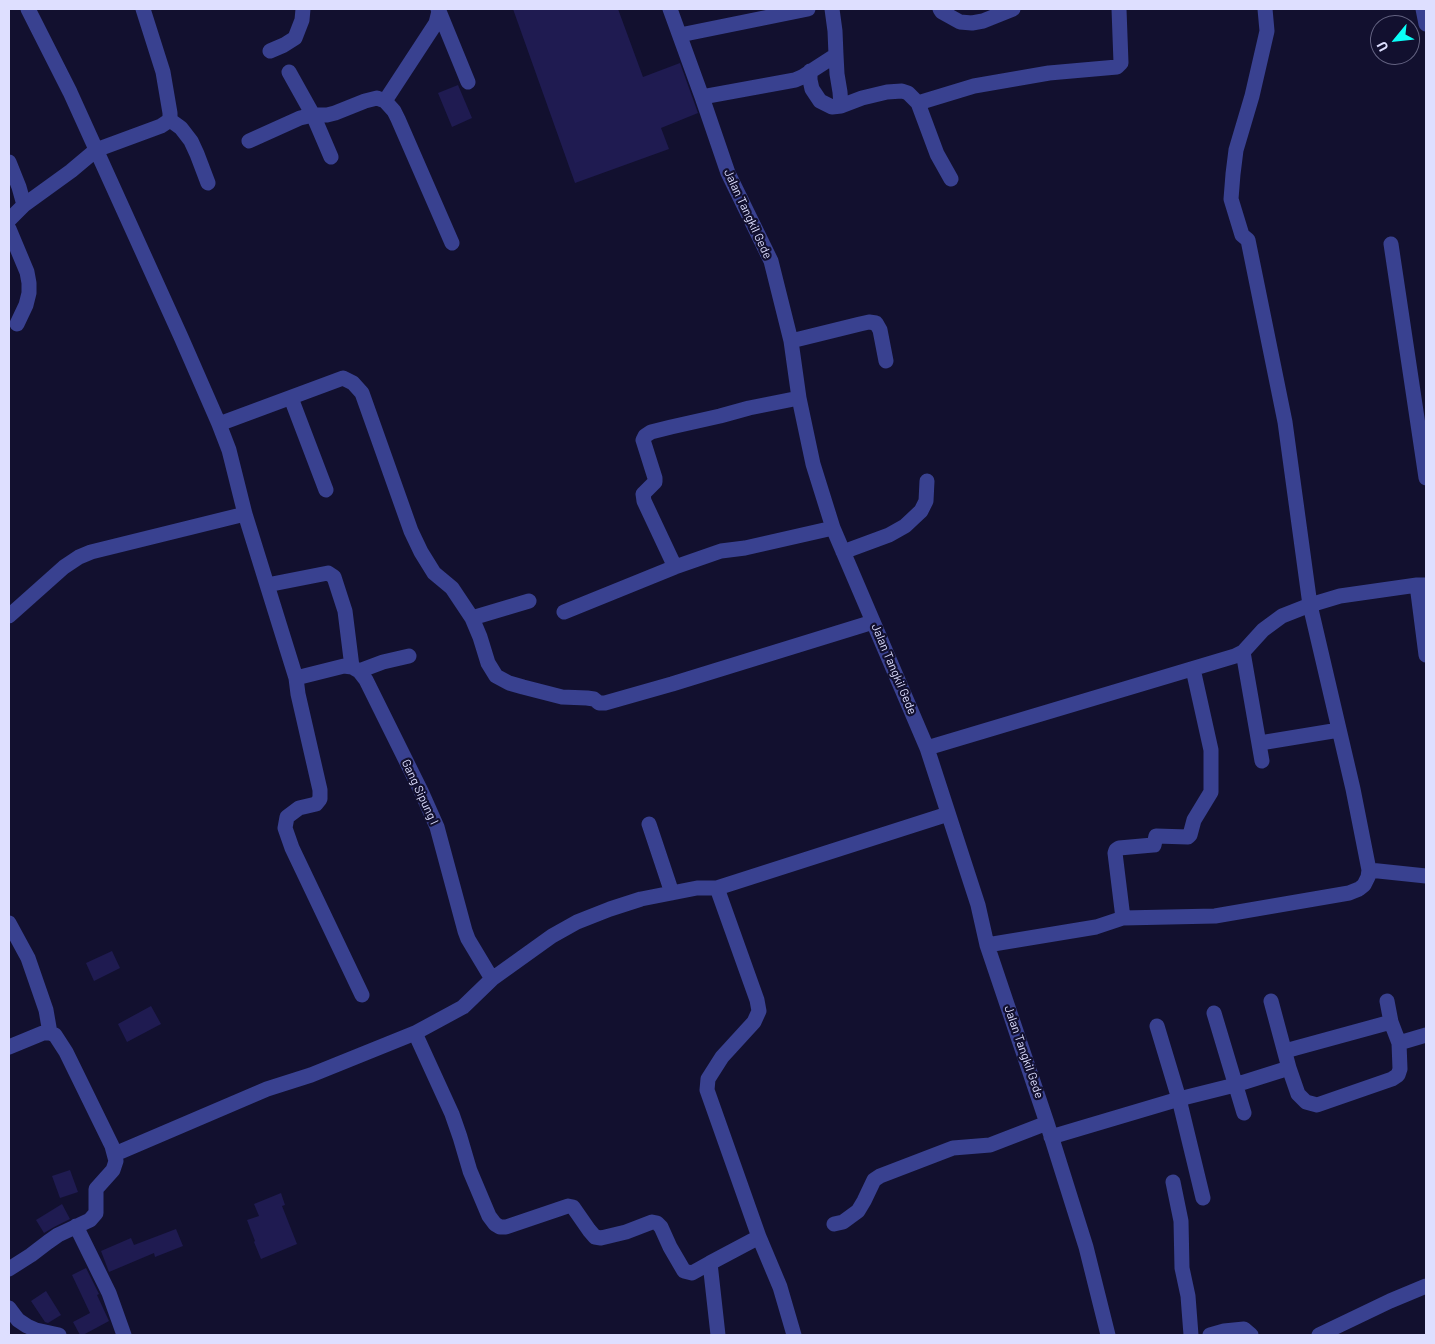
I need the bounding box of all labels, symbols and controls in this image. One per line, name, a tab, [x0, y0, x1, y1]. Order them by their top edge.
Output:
north arrow	[1370, 15, 1420, 65]
text: U	[1373, 39, 1392, 55]
street label: Jalan Tangkil Gede	[721, 167, 775, 261]
street label: Jalan Tangkil Gede	[868, 621, 920, 717]
street label: Gang Sipung I	[399, 757, 441, 827]
street label: Jalan Tangkil Gede	[1001, 1004, 1047, 1100]

